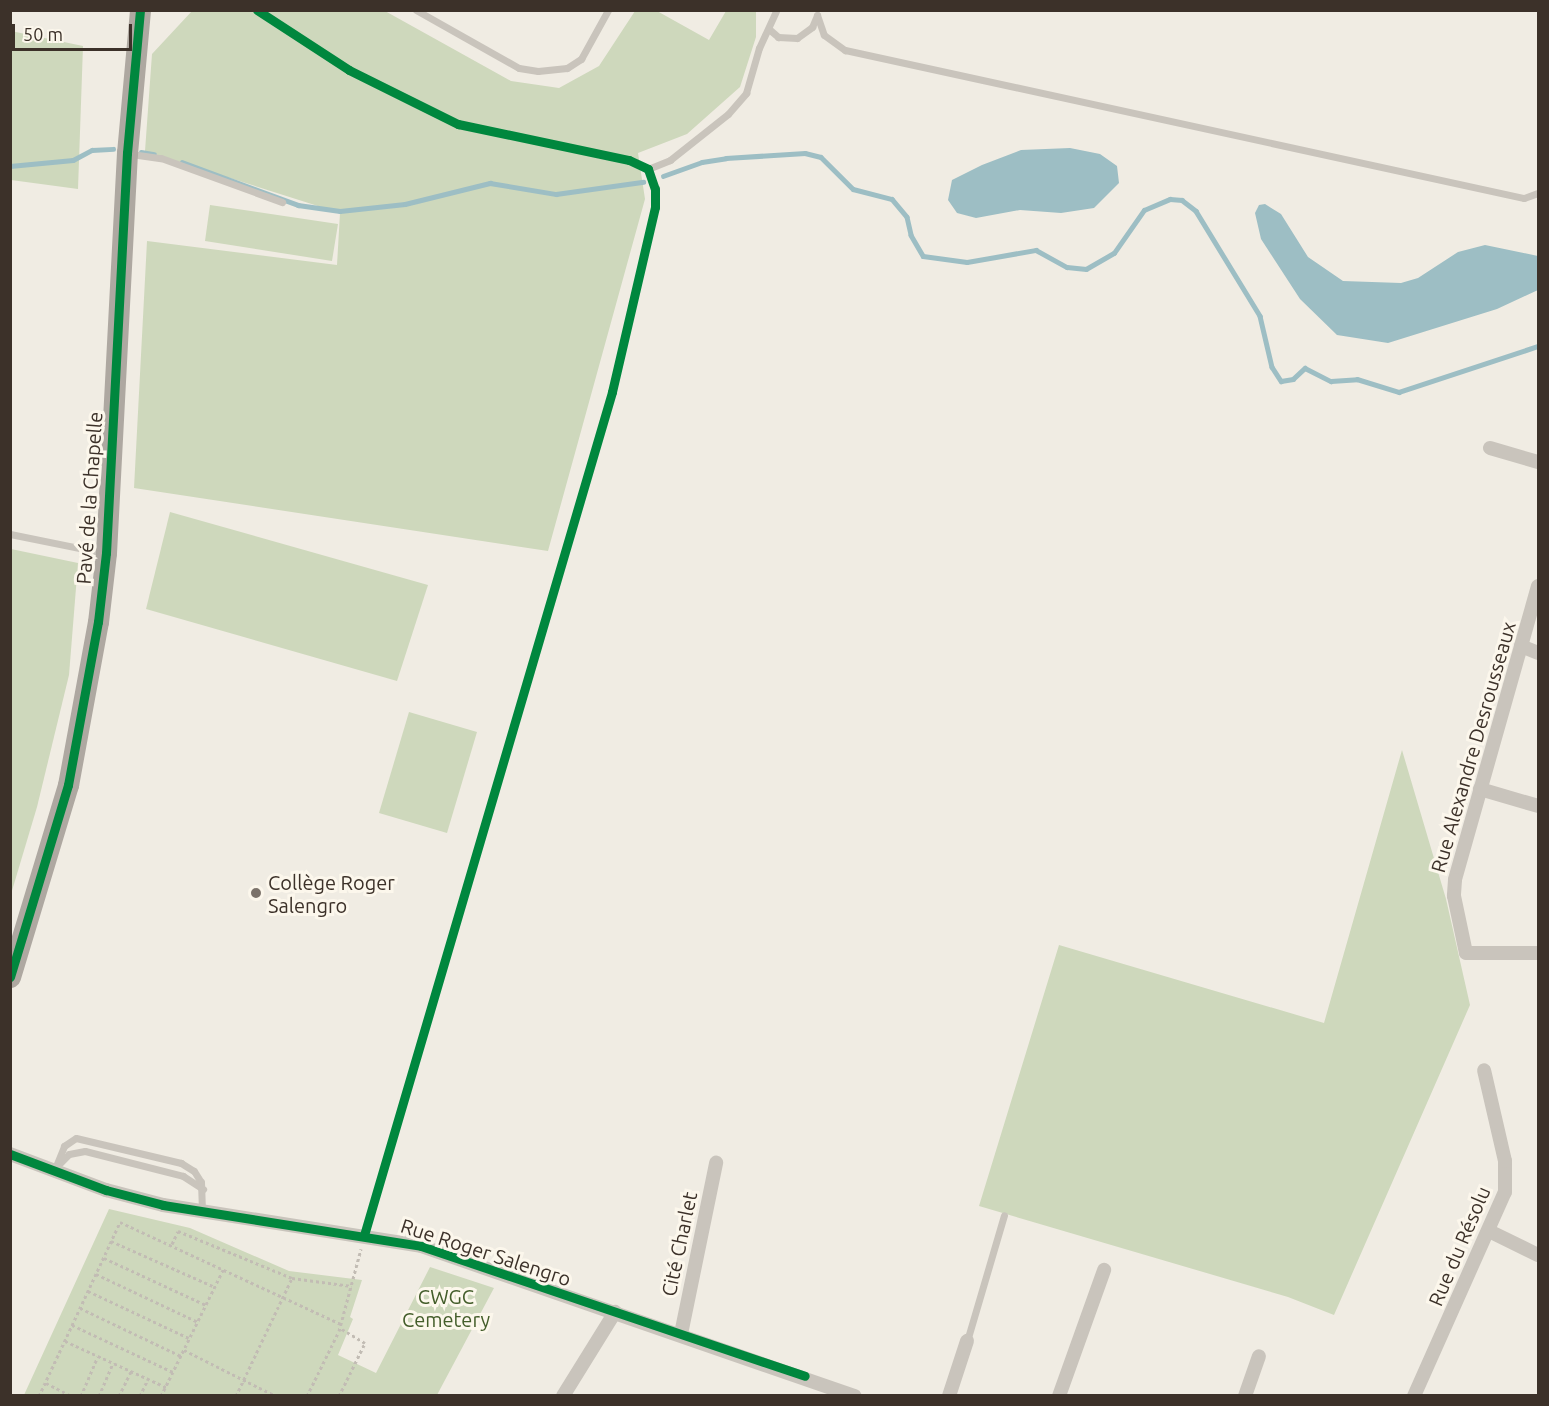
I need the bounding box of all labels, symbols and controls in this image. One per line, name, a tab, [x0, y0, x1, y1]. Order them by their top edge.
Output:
scale bar	[15, 12, 135, 50]
text: 50 m	[23, 24, 63, 44]
street label: Pavé de la Chapelle	[71, 411, 107, 585]
street label: Rue Alexandre Desrousseaux	[1426, 619, 1520, 875]
place label: Collège Roger Salengro	[268, 870, 395, 917]
marker: Collège Roger Salengro	[249, 886, 263, 900]
street label: Rue du Résolu	[1423, 1183, 1495, 1309]
street label: Cité Charlet	[656, 1190, 702, 1298]
street label: Rue Roger Salengro	[398, 1213, 574, 1291]
park label: CWGC Cemetery	[402, 1284, 490, 1331]

